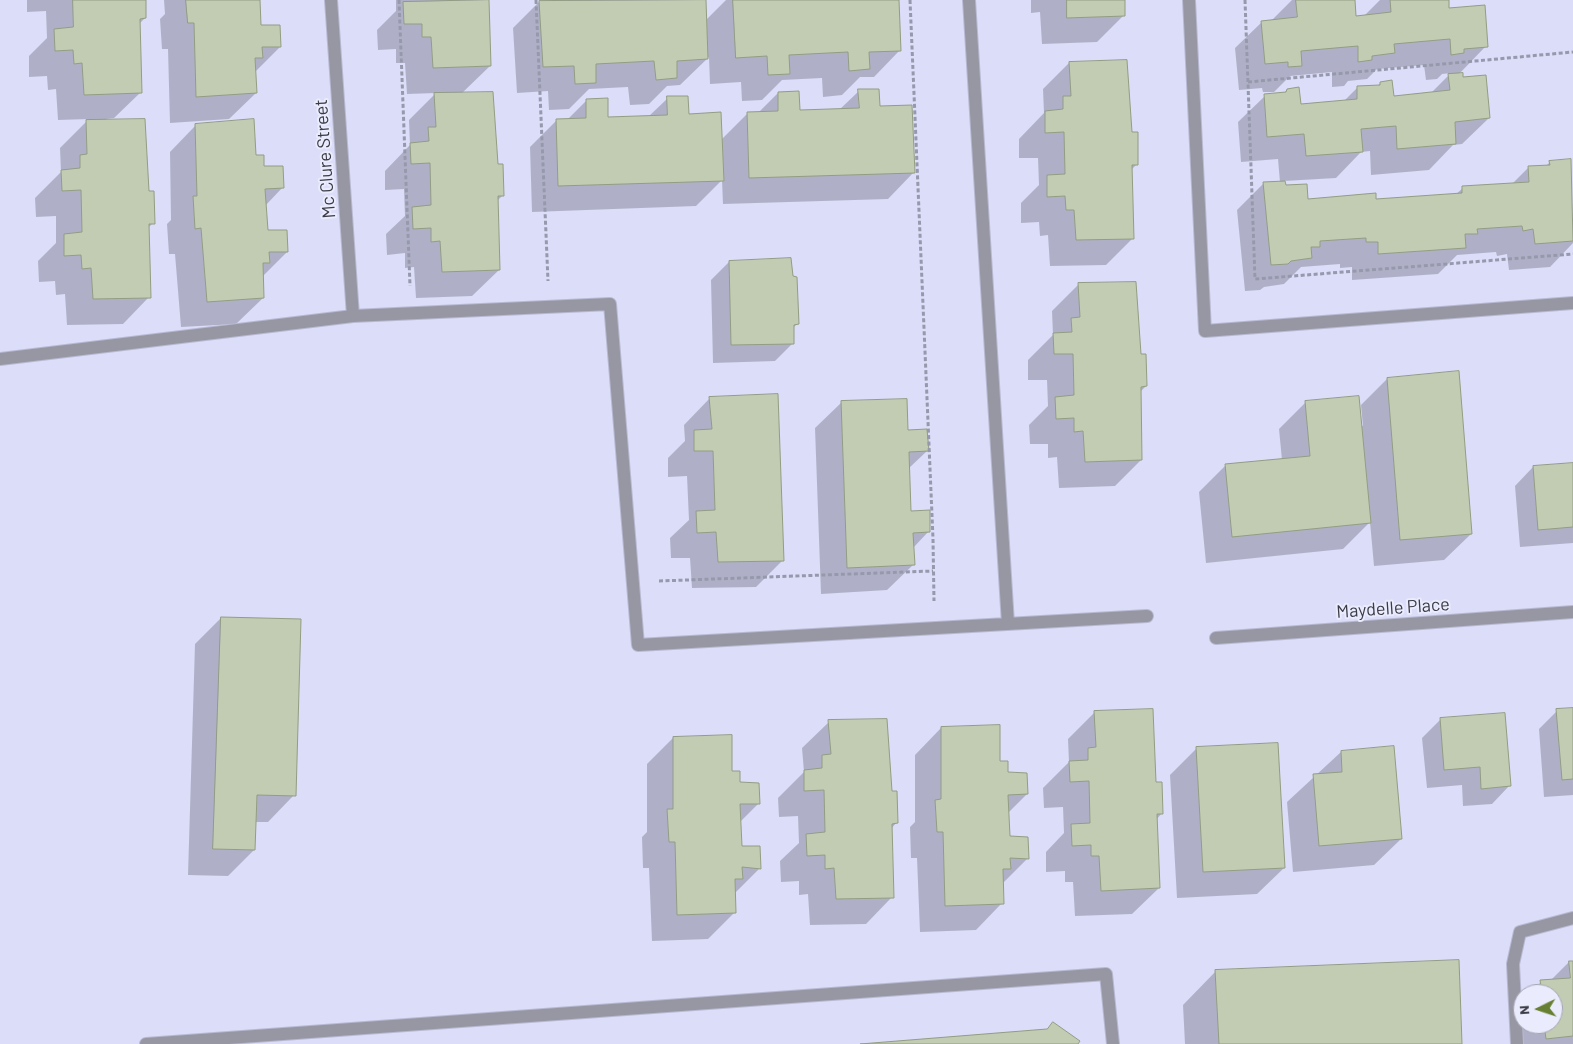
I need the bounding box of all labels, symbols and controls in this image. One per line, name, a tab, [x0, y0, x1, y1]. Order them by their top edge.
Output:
street label: Mc Clure Street	[310, 99, 340, 219]
street label: Maydelle Place	[1336, 593, 1450, 623]
north arrow	[1513, 984, 1563, 1034]
text: N	[1515, 1005, 1532, 1015]

